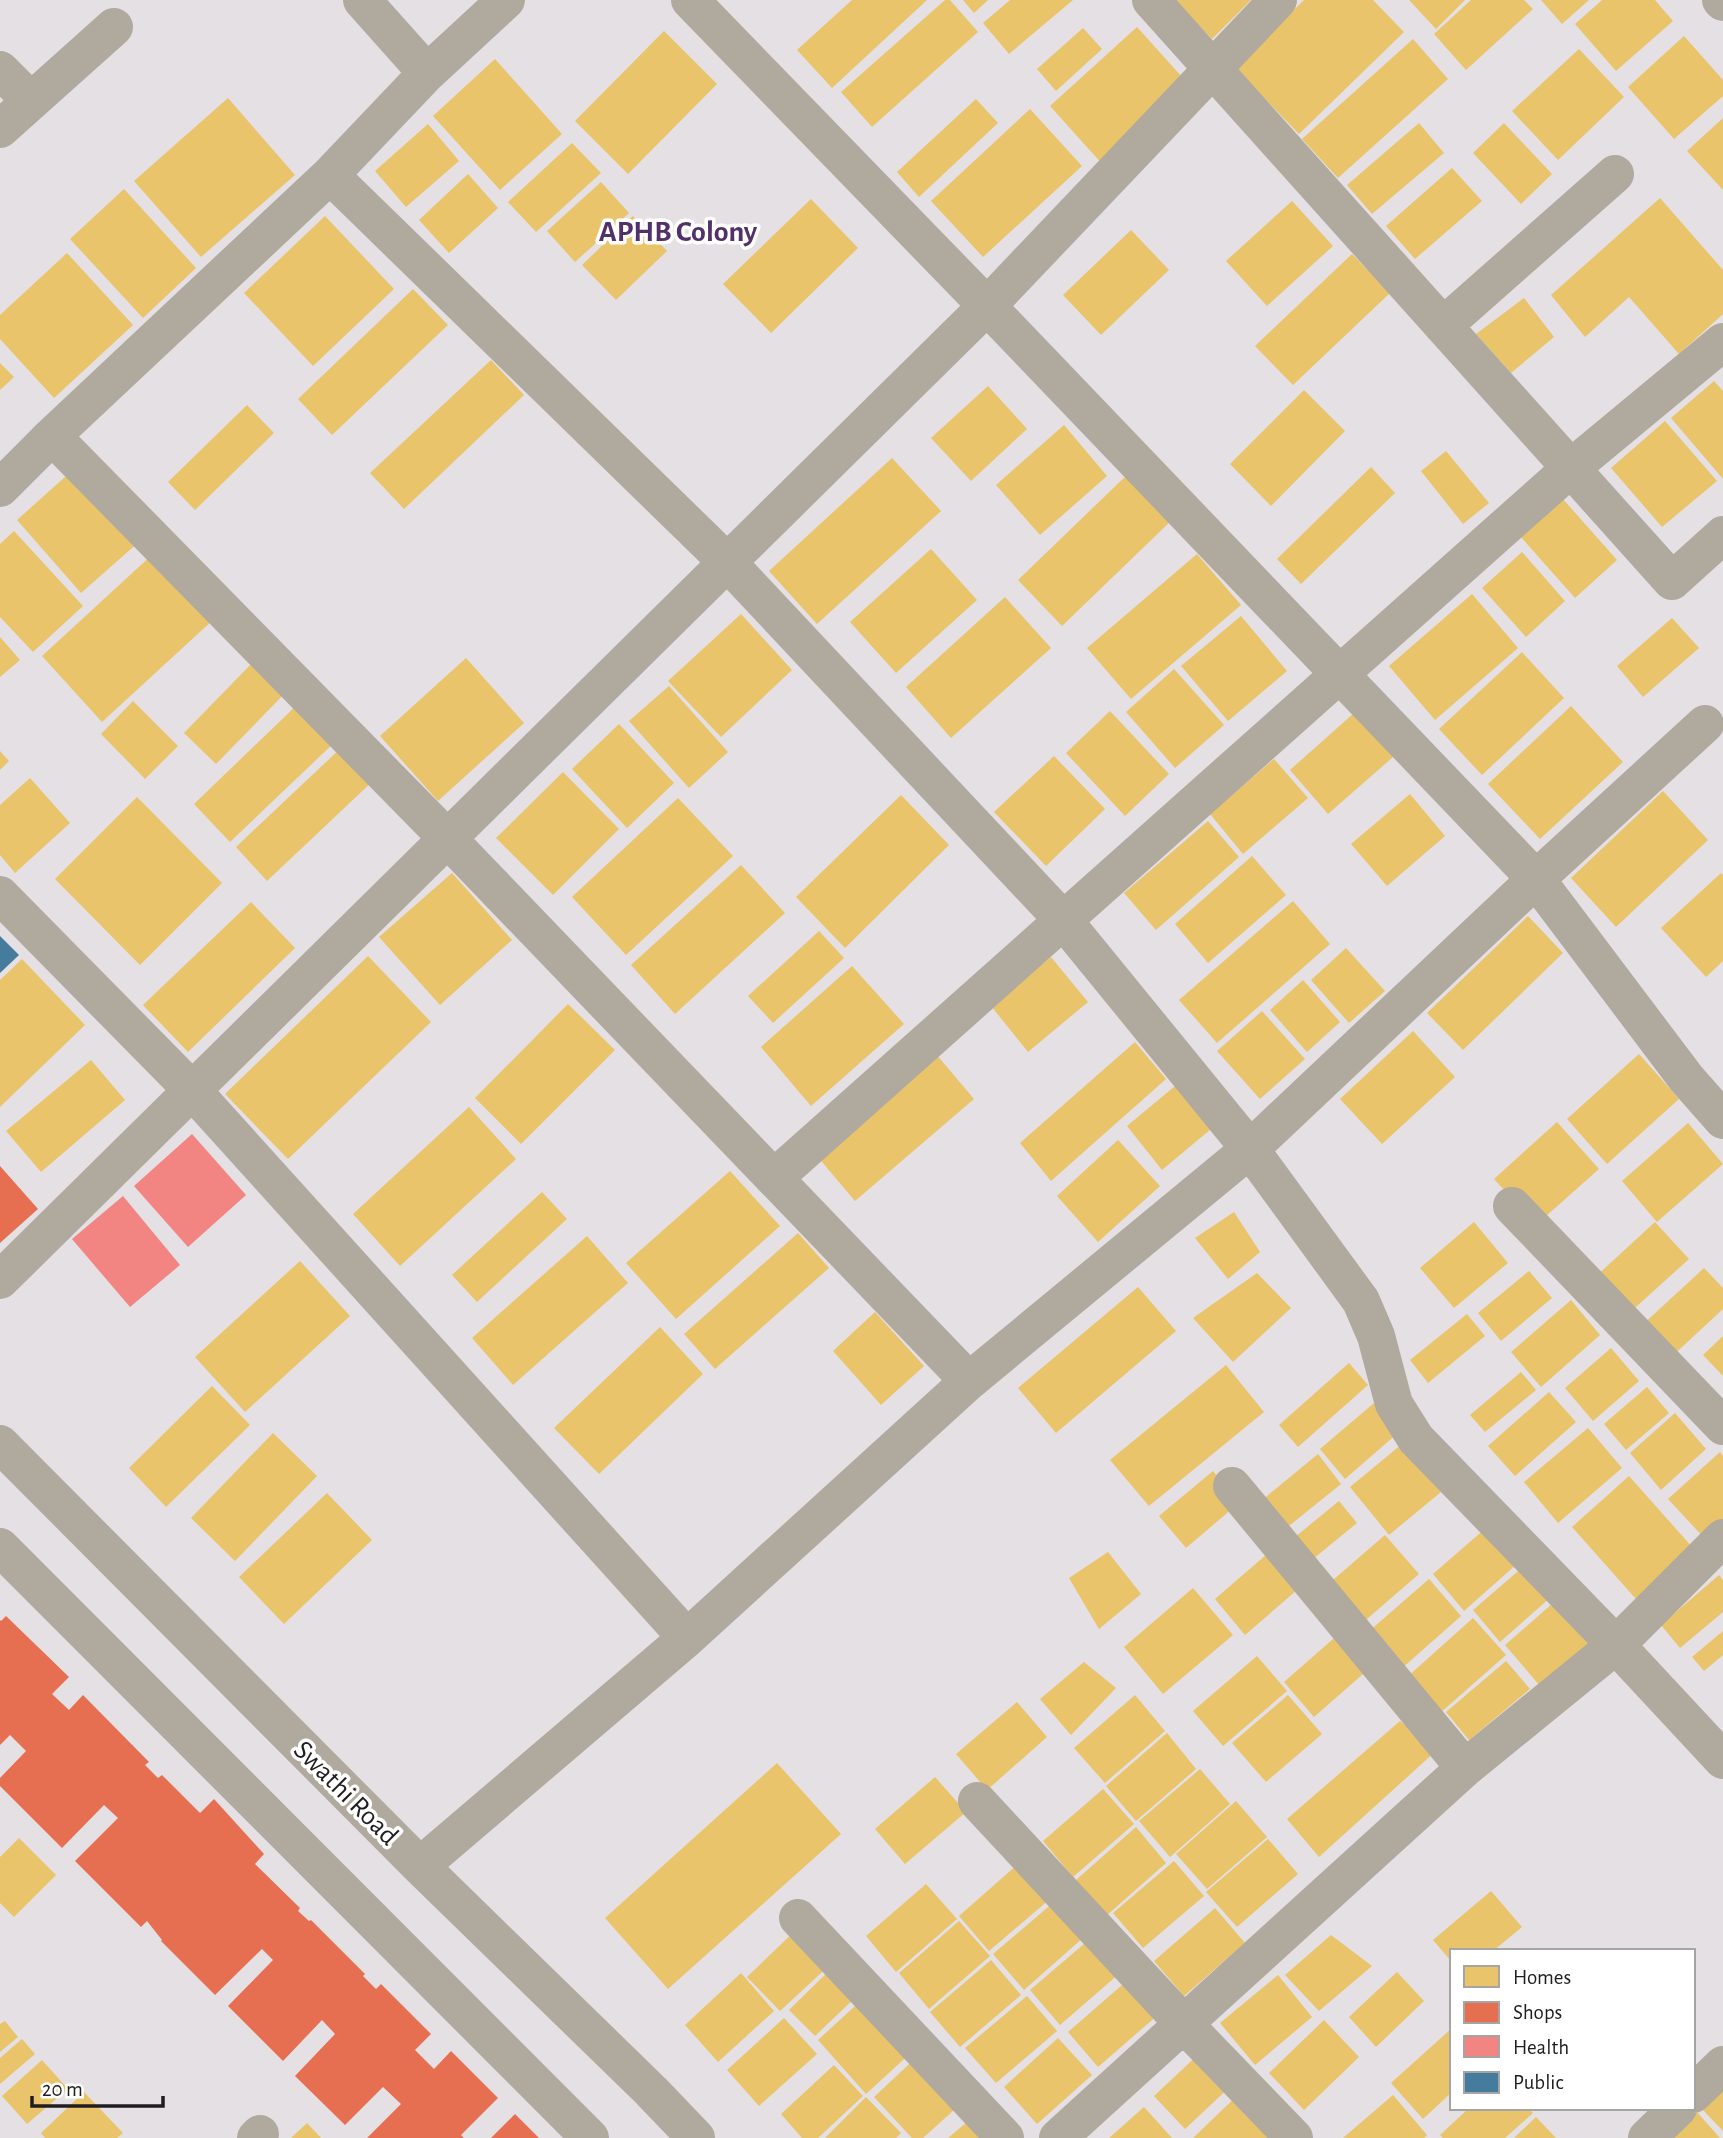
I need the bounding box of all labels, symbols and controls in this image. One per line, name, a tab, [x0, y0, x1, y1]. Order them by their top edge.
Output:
district label: APHB Colony	[599, 217, 758, 247]
street label: Swathi Road	[288, 1736, 403, 1851]
legend	[1450, 1949, 1695, 2110]
text: Homes	[1513, 1967, 1571, 1988]
text: Shops	[1513, 2002, 1562, 2023]
text: Health	[1513, 2037, 1569, 2058]
scale bar	[32, 2064, 163, 2108]
text: Public	[1513, 2072, 1563, 2093]
text: 20 m	[42, 2079, 83, 2100]

